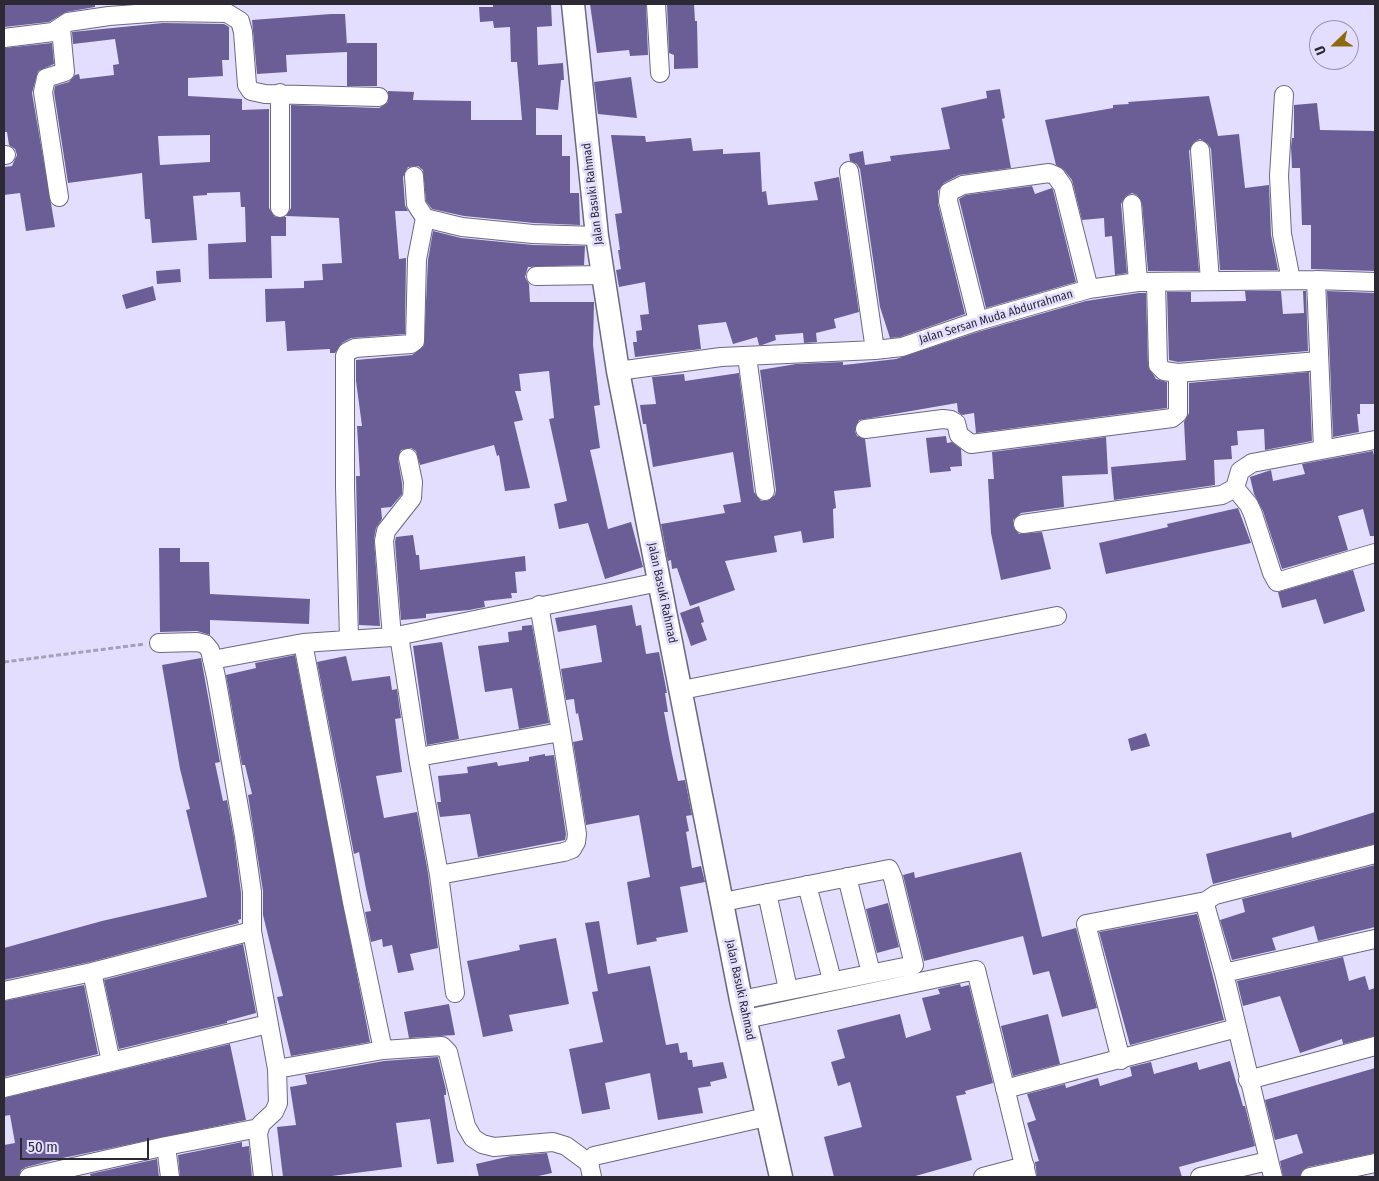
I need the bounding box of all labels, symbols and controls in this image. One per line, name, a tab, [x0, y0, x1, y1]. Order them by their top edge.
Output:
north arrow	[1309, 20, 1359, 70]
text: U	[1311, 43, 1330, 57]
street label: Jalan Basuki Rahmad	[580, 142, 606, 246]
street label: Jalan Sersan Muda Abdurrahman	[917, 287, 1075, 347]
street label: Jalan Basuki Rahmad	[644, 541, 680, 645]
street label: Jalan Basuki Rahmad	[722, 938, 758, 1042]
scale bar	[22, 1128, 151, 1160]
text: 50 m	[28, 1138, 58, 1156]

